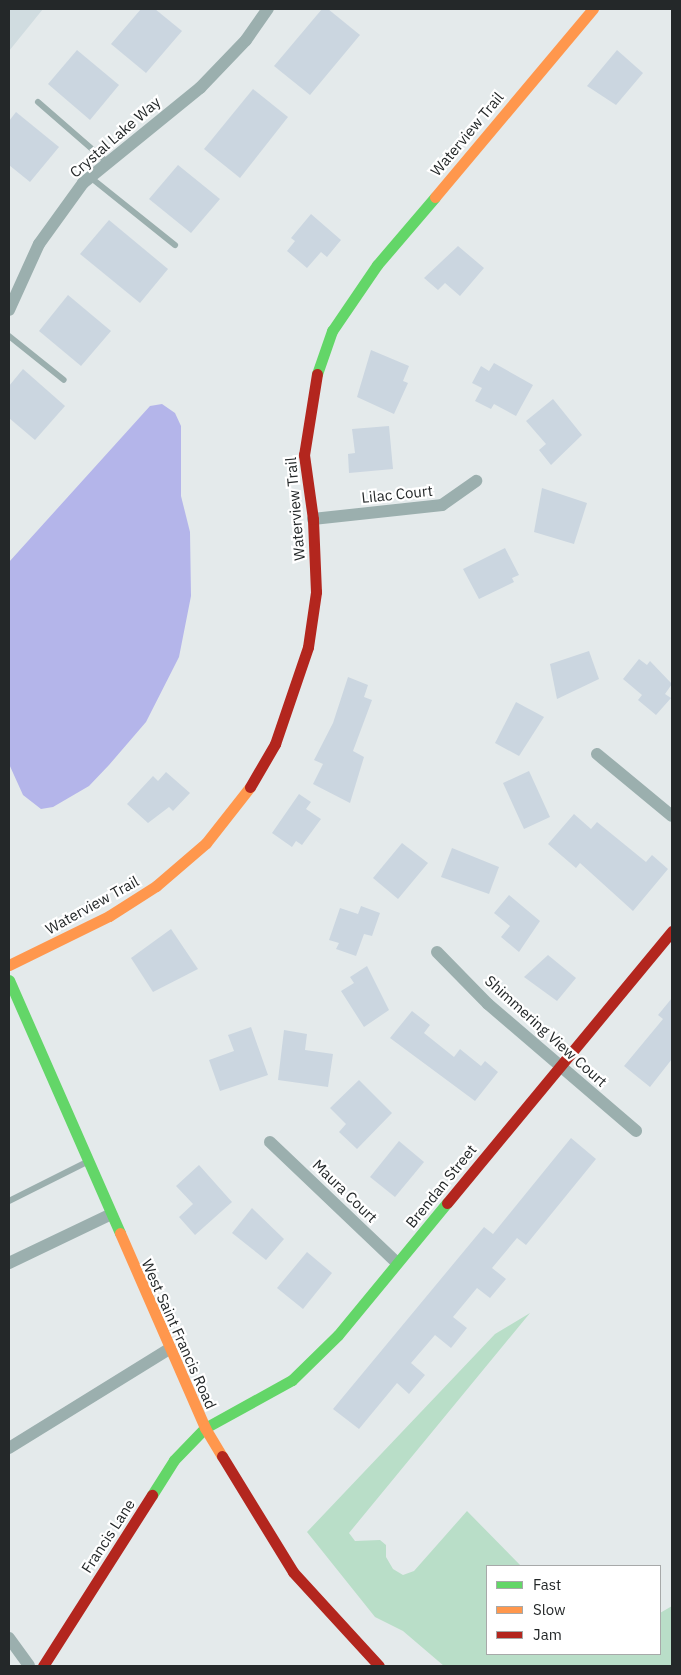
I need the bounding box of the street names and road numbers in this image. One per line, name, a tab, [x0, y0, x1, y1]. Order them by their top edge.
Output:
street label: Waterview Trail	[427, 88, 507, 180]
street label: Crystal Lake Way	[66, 93, 164, 181]
street label: Waterview Trail	[282, 456, 308, 562]
street label: Lilac Court	[361, 481, 433, 507]
street label: Waterview Trail	[42, 872, 142, 938]
street label: Shimmering View Court	[481, 972, 611, 1090]
street label: Brendan Street	[402, 1141, 480, 1231]
street label: Maura Court	[309, 1156, 381, 1226]
street label: West Saint Francis Road	[138, 1256, 220, 1412]
street label: Francis Lane	[77, 1496, 139, 1576]

